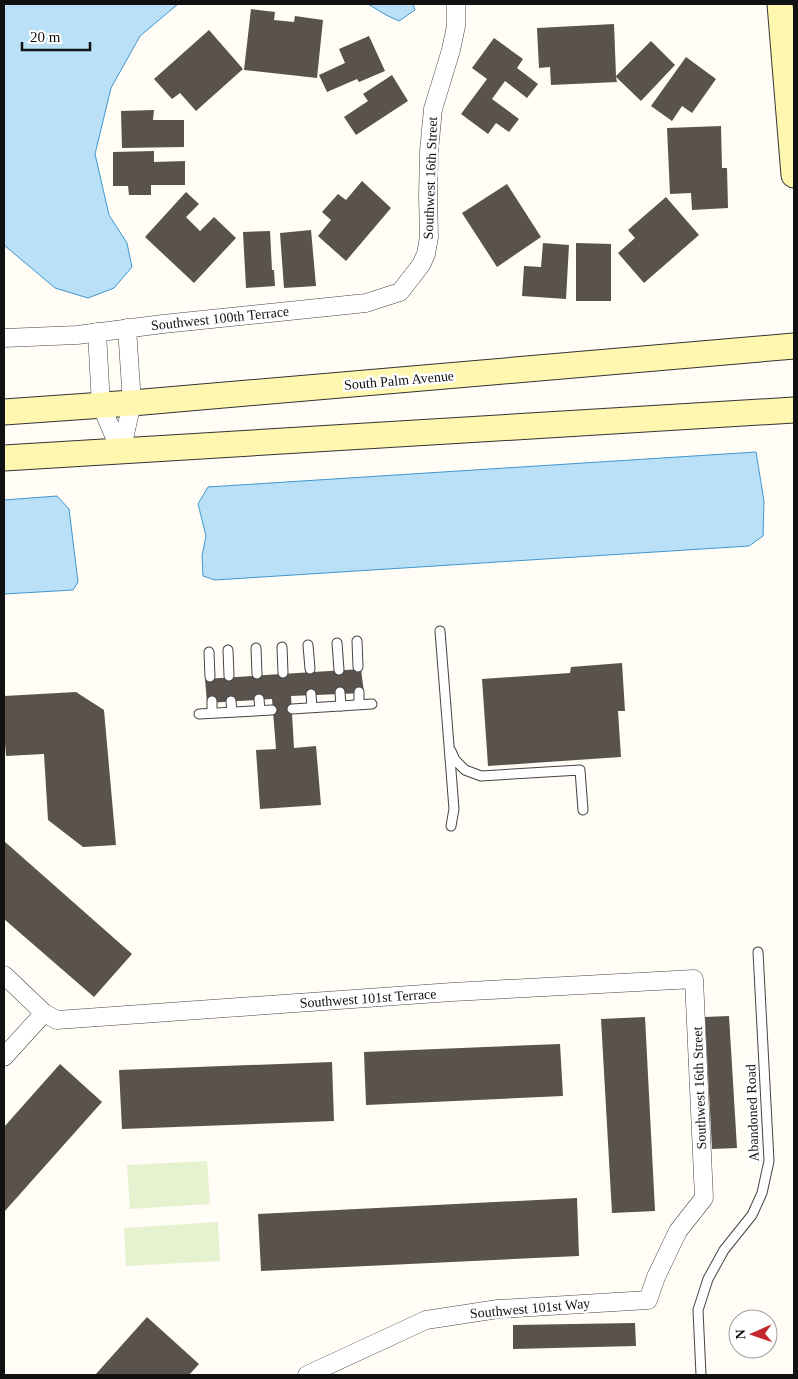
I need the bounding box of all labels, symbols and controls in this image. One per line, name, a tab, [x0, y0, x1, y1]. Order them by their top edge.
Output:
scale bar	[22, 20, 90, 52]
text: 20 m	[30, 29, 61, 45]
street label: Southwest 16th Street	[421, 116, 440, 240]
street label: Southwest 100th Terrace	[150, 304, 290, 333]
street label: South Palm Avenue	[344, 368, 455, 393]
street label: Southwest 101st Terrace	[299, 986, 437, 1011]
street label: Southwest 16th Street	[690, 1026, 709, 1150]
street label: Abandoned Road	[743, 1064, 762, 1162]
street label: Southwest 101st Way	[469, 1296, 591, 1321]
north arrow	[728, 1309, 778, 1359]
text: N	[733, 1329, 748, 1340]

